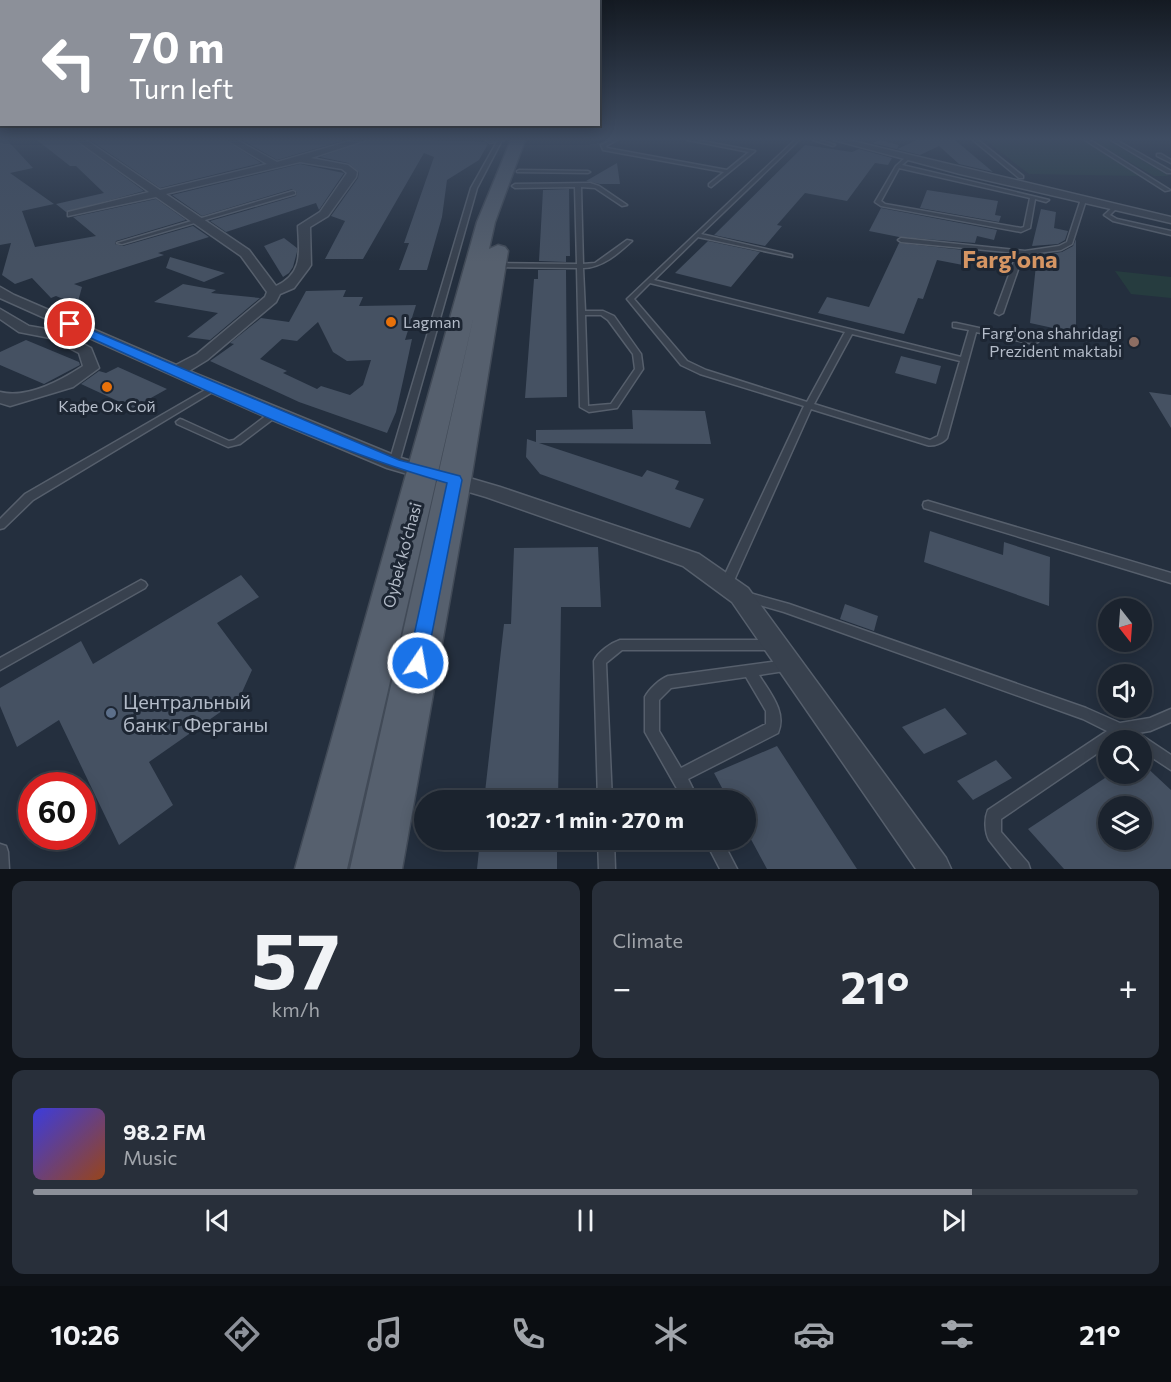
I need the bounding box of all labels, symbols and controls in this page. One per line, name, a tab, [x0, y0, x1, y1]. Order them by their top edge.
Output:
text: 70 m	[129, 20, 224, 72]
icon: left	[30, 24, 108, 102]
text: Turn left	[129, 72, 233, 105]
district label: Farg'ona	[962, 244, 1058, 273]
pin	[44, 298, 95, 349]
icon: arrive	[53, 307, 86, 340]
place label: Lagman	[403, 312, 461, 331]
marker: Lagman	[384, 315, 398, 329]
place label: Farg'ona shahridagi Prezident maktabi	[981, 323, 1122, 360]
marker: Farg'ona shahridagi Prezident maktabi	[1127, 335, 1141, 349]
marker: Кафе Ок Сой	[100, 380, 114, 394]
place label: Кафе Ок Сой	[58, 396, 156, 415]
street label: Oybek ko‘chasi	[378, 500, 425, 610]
north arrow	[1098, 598, 1152, 652]
map controls	[1098, 598, 1152, 850]
position arrow	[386, 631, 450, 695]
button: sound	[1098, 664, 1152, 718]
place label: Центральный банк г Ферганы	[123, 689, 268, 736]
marker: Центральный банк г Ферганы	[104, 706, 118, 720]
button: search	[1098, 730, 1152, 784]
speed limit sign: 60	[18, 772, 96, 850]
button: layers	[1098, 796, 1152, 850]
text: 10:27 · 1 min · 270 m	[486, 806, 684, 833]
text: 57	[252, 910, 340, 1005]
text: Climate	[613, 928, 683, 952]
text: 21°	[840, 958, 909, 1013]
text: −	[613, 966, 631, 1007]
text: +	[1119, 966, 1138, 1007]
text: km/h	[271, 997, 320, 1021]
text: 98.2 FM	[123, 1118, 206, 1145]
text: Music	[123, 1145, 177, 1169]
icon: previous	[201, 1204, 234, 1237]
icon: pause	[569, 1204, 602, 1237]
icon: next	[937, 1204, 970, 1237]
icon: directions	[221, 1313, 263, 1355]
icon: music	[364, 1313, 406, 1355]
icon: phone	[507, 1313, 549, 1355]
icon: climate	[650, 1313, 692, 1355]
icon: car	[793, 1313, 835, 1355]
icon: filters	[936, 1313, 978, 1355]
text: 10:26	[51, 1318, 120, 1351]
text: 21°	[1079, 1318, 1120, 1351]

